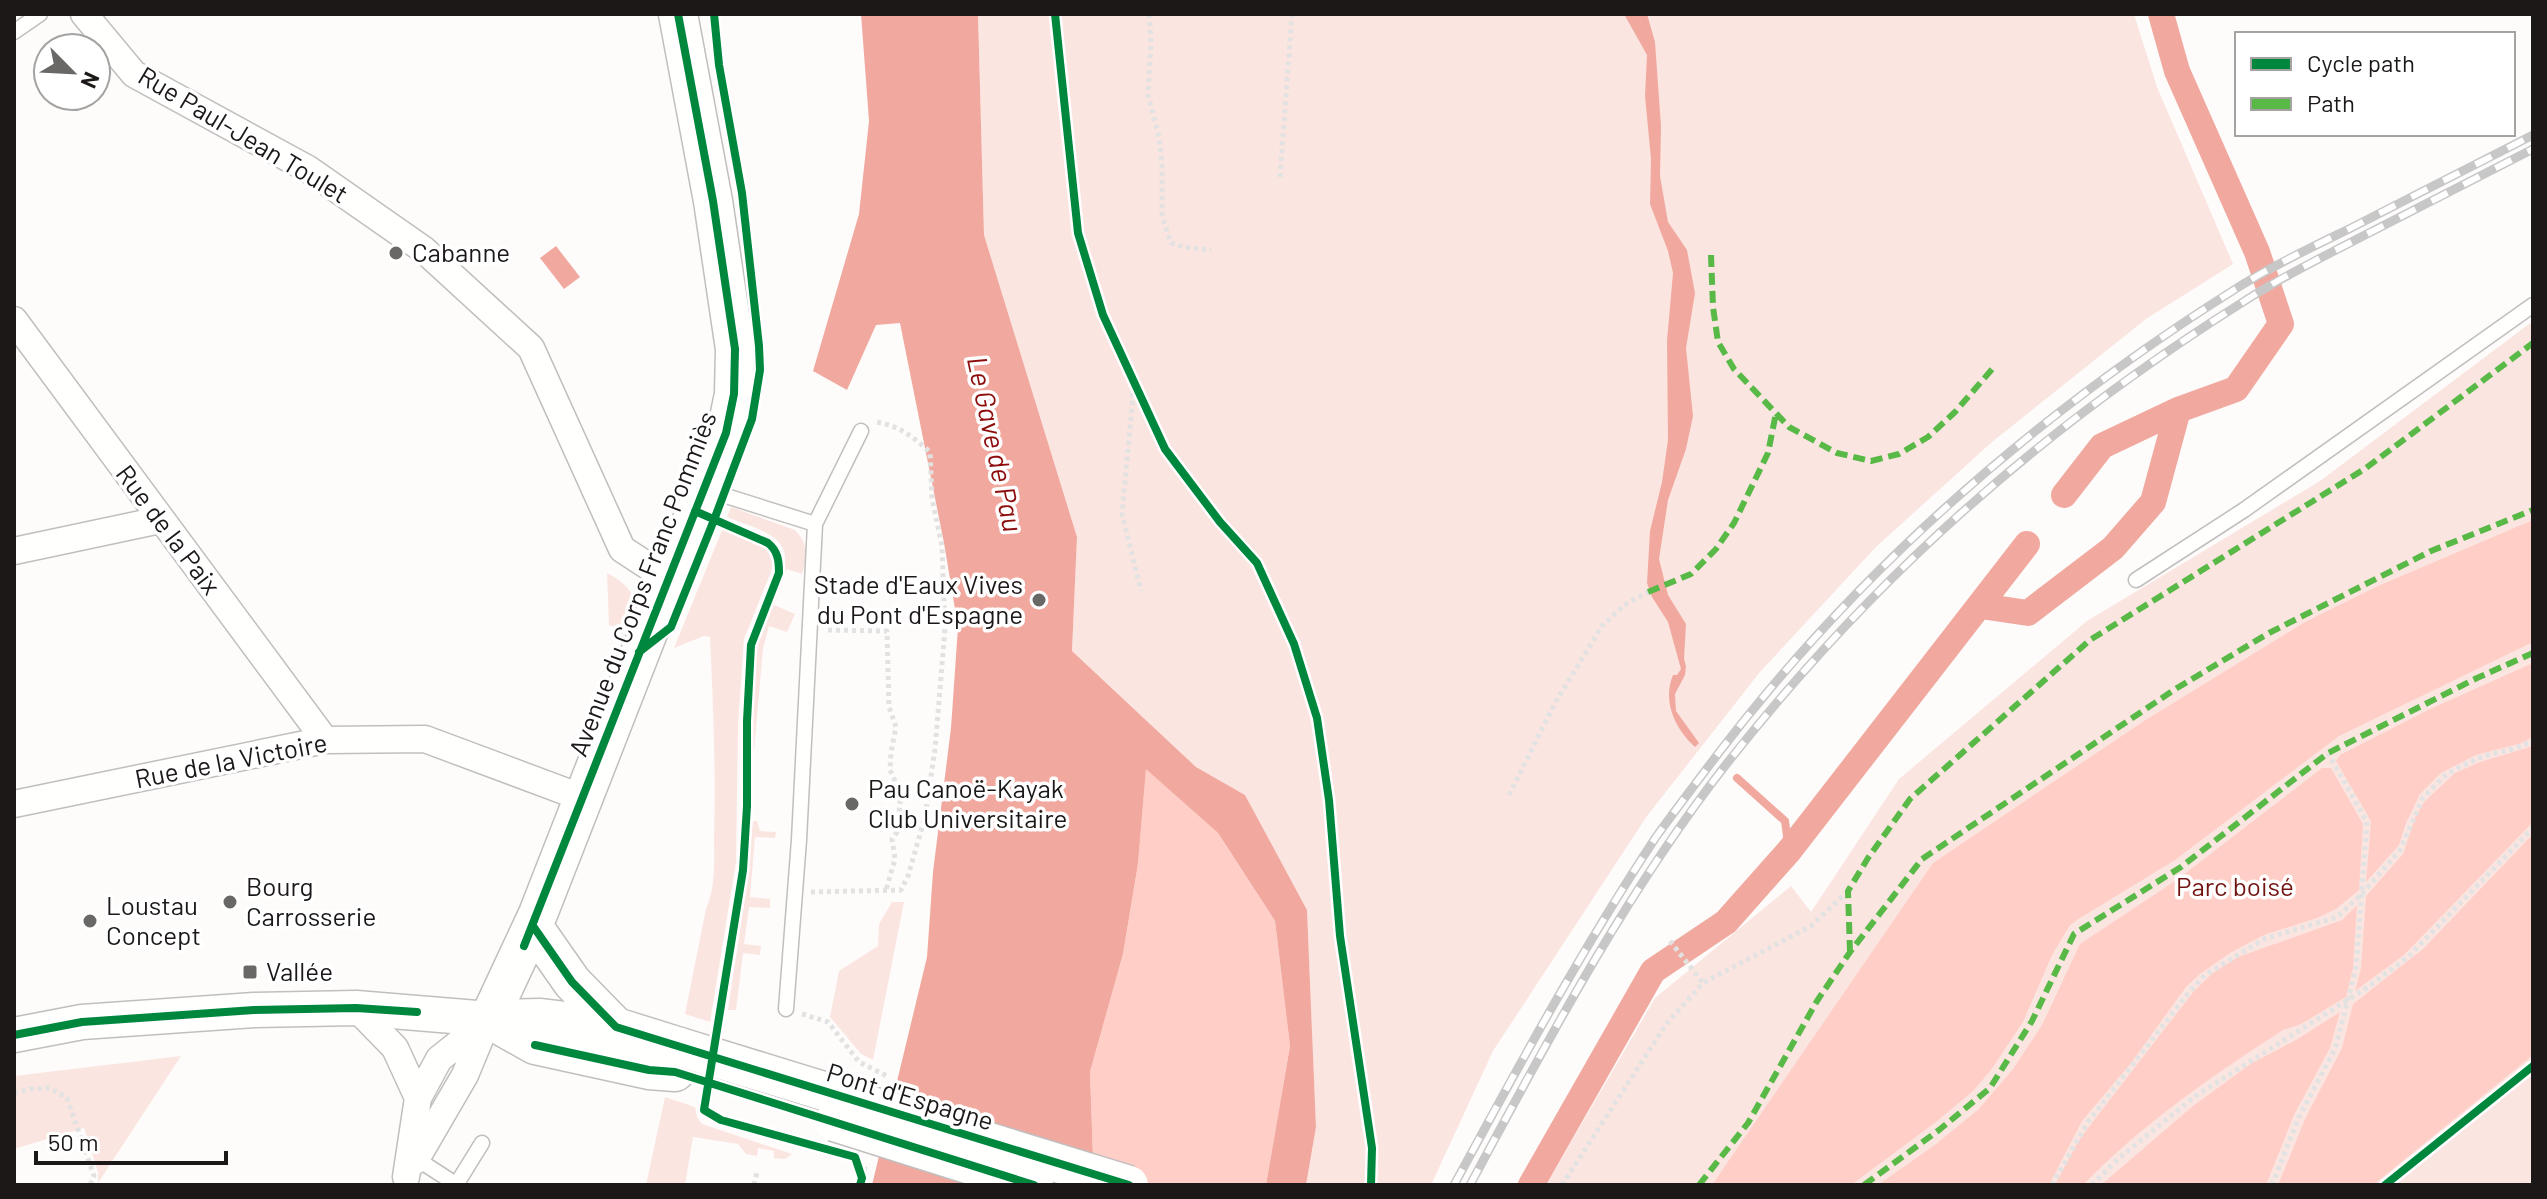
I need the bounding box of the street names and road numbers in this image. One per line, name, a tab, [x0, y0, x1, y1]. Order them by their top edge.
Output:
street label: Rue Paul-Jean Toulet	[133, 59, 354, 209]
street label: Avenue du Corps Franc Pommiès	[561, 407, 722, 760]
street label: Rue de la Paix	[110, 458, 228, 600]
street label: Rue de la Victoire	[132, 726, 329, 793]
street label: Pont d'Espagne	[823, 1055, 998, 1136]

